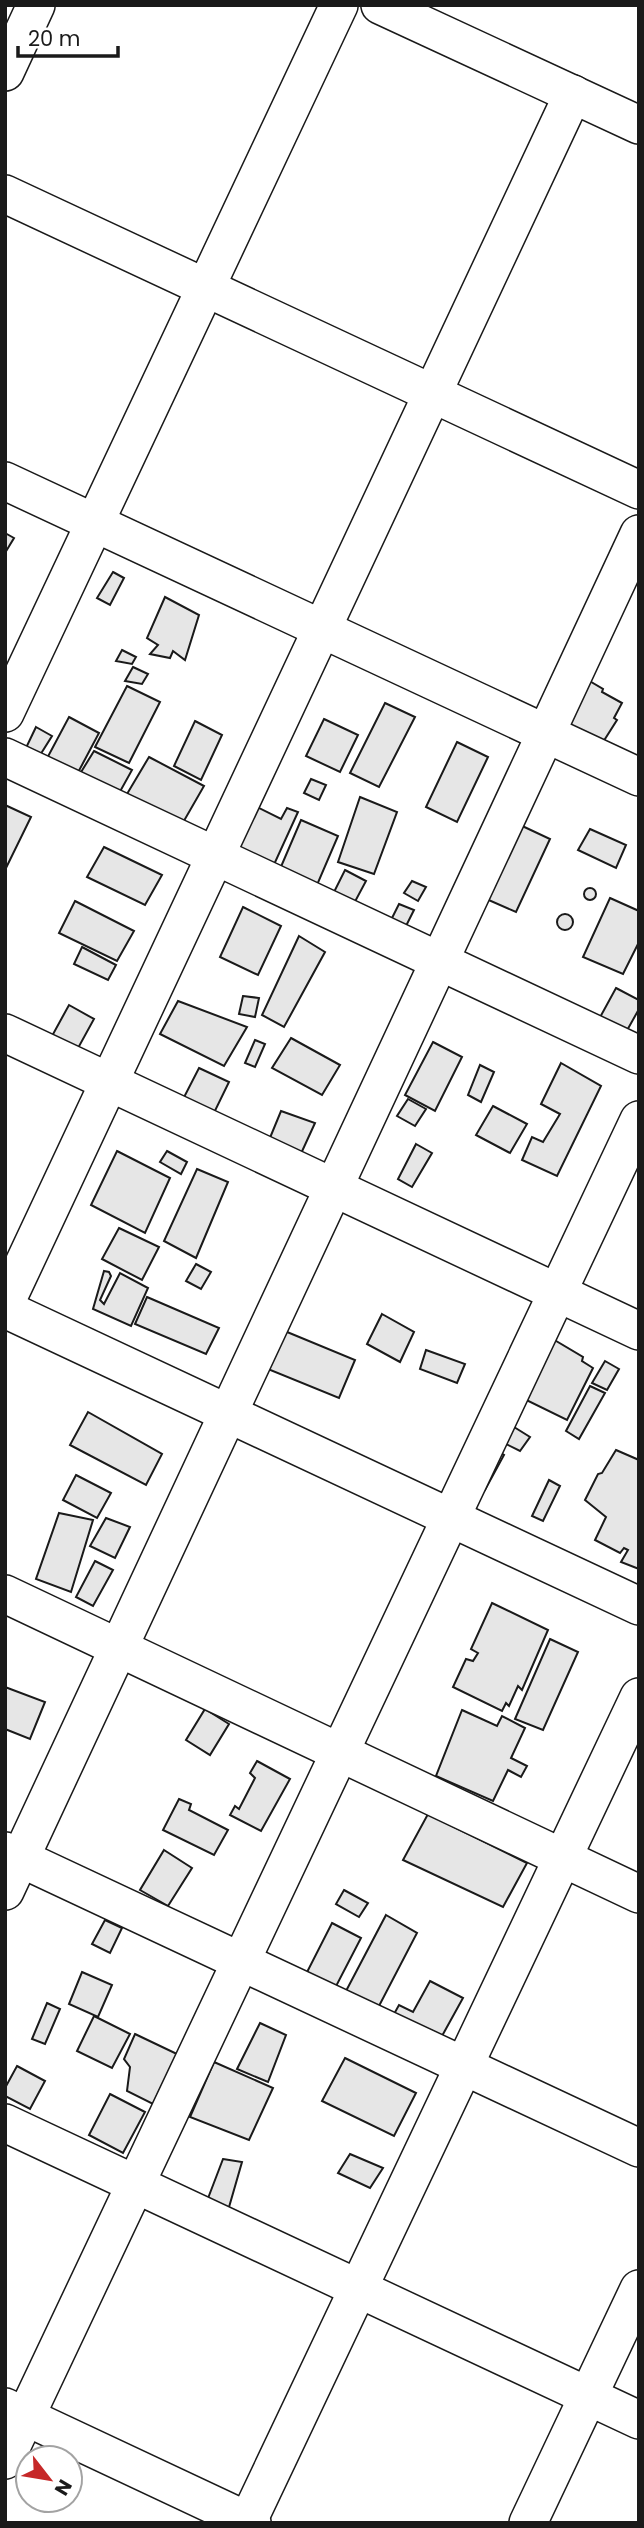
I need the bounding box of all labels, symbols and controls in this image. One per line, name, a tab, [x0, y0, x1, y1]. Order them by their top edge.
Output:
scale bar	[18, 14, 117, 58]
text: 20 m	[28, 24, 81, 53]
north arrow	[14, 2444, 84, 2514]
text: N	[48, 2474, 78, 2501]

